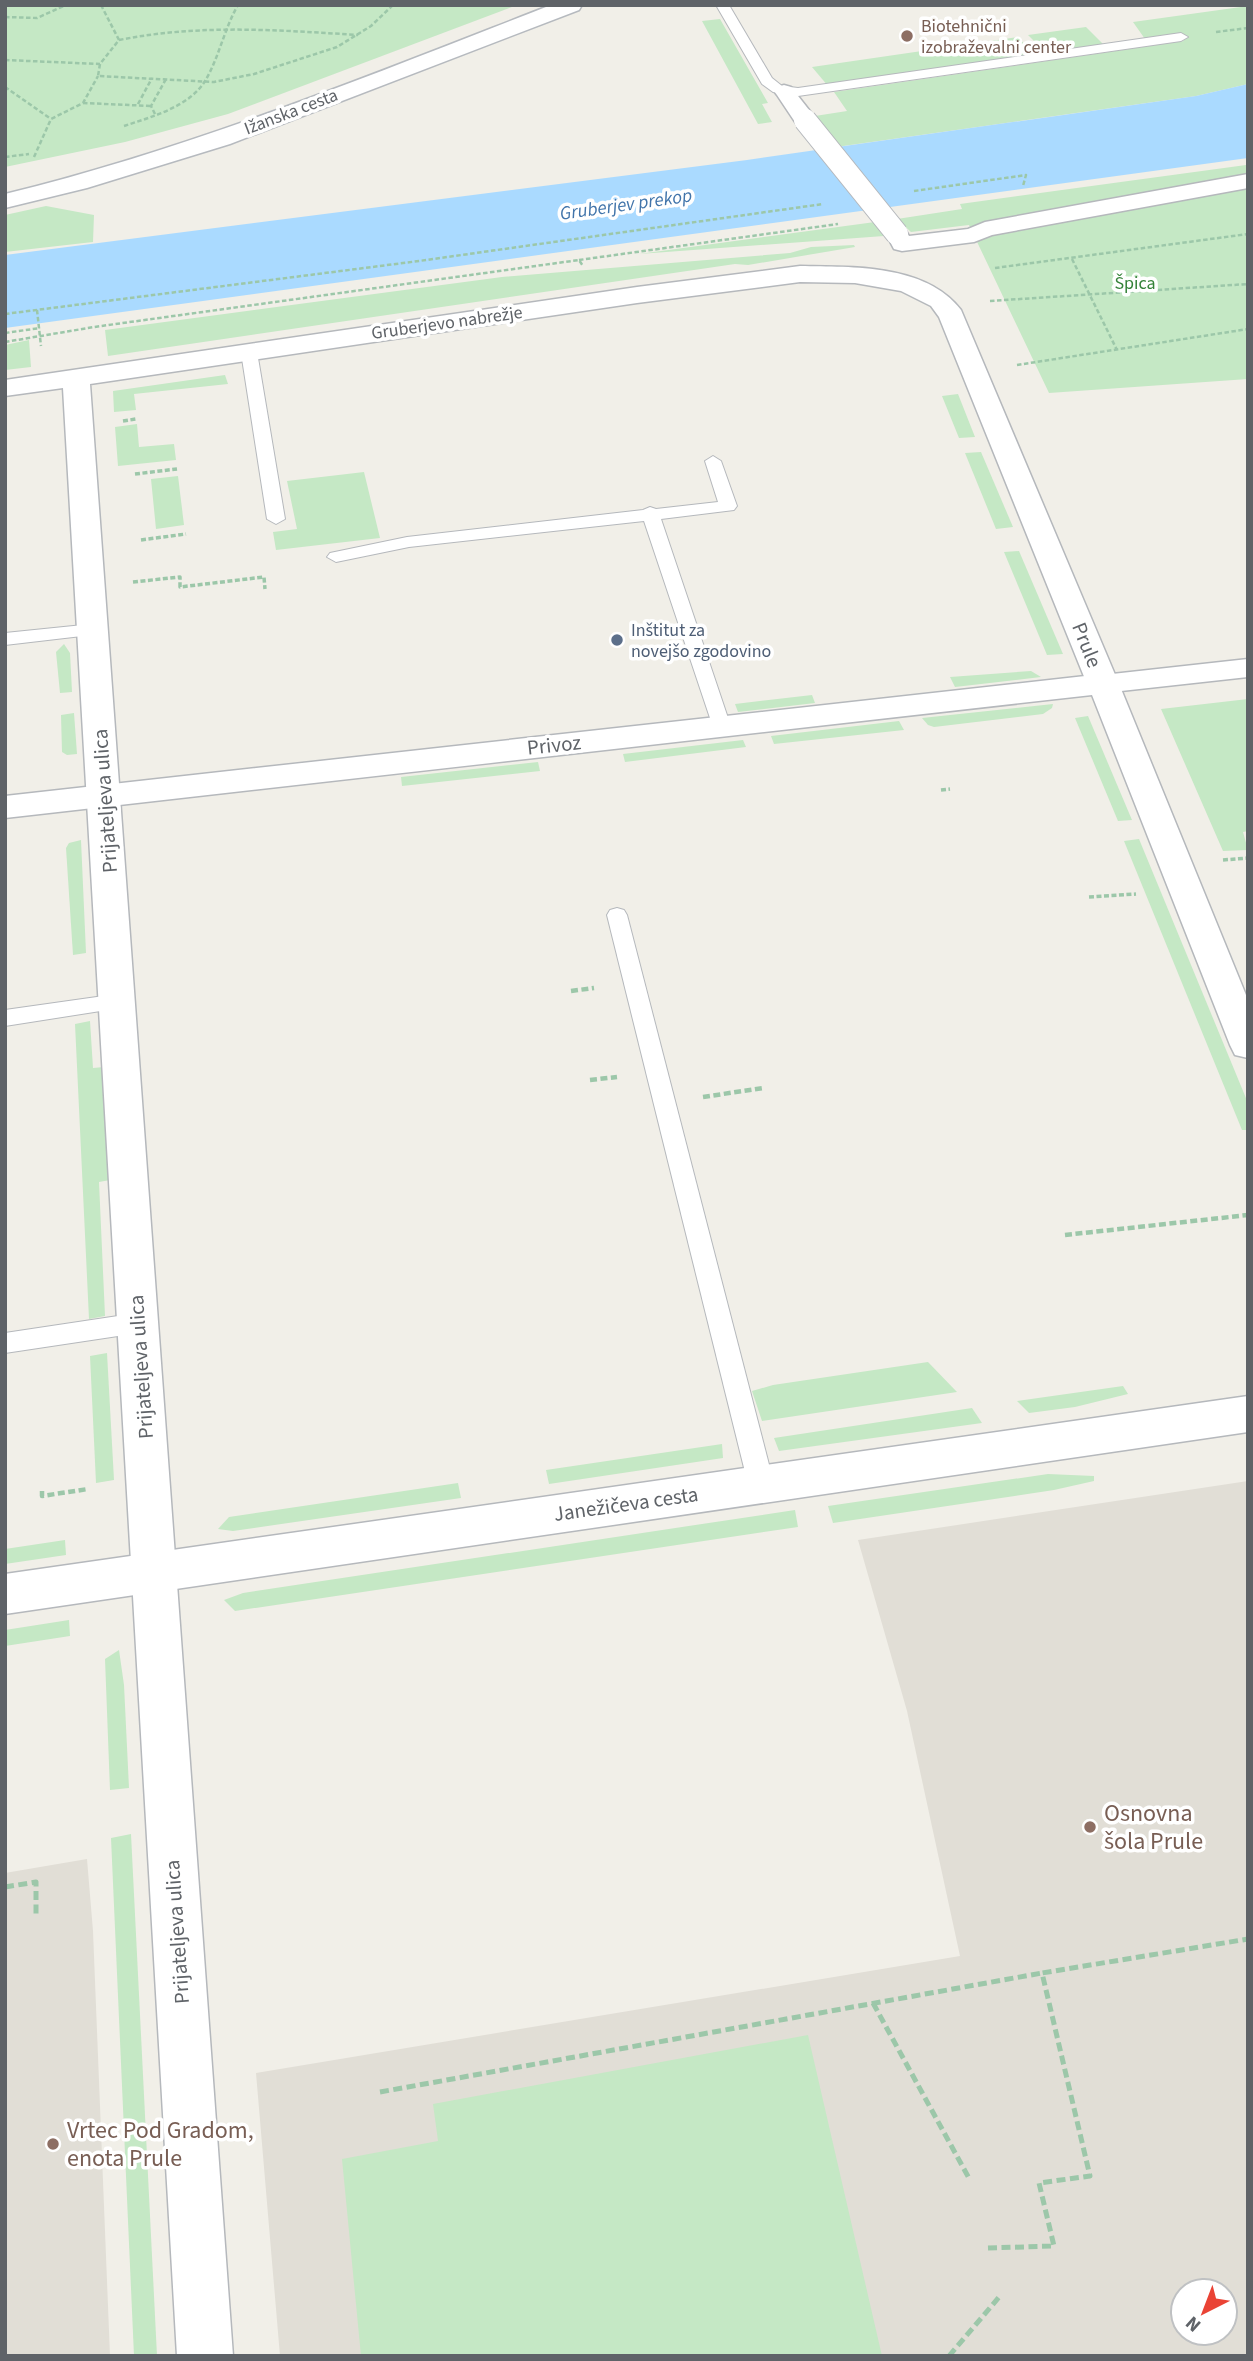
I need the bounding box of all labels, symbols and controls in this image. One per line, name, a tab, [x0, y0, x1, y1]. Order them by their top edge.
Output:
place label: Biotehnični izobraževalni center	[921, 14, 1072, 60]
marker: Biotehnični izobraževalni center	[899, 28, 915, 44]
street label: Ižanska cesta	[241, 83, 341, 141]
water label: Gruberjev prekop	[558, 182, 694, 228]
park label: Špica	[1114, 271, 1156, 296]
street label: Gruberjevo nabrežje	[370, 300, 524, 346]
place label: Inštitut za novejšo zgodovino	[631, 618, 771, 664]
street label: Prule	[1064, 618, 1110, 672]
marker: Inštitut za novejšo zgodovino	[609, 632, 625, 648]
street label: Privoz	[525, 727, 583, 763]
street label: Prijateljeva ulica	[85, 728, 125, 874]
street label: Prijateljeva ulica	[121, 1294, 161, 1440]
street label: Janežičeva cesta	[552, 1479, 700, 1529]
place label: Osnovna šola Prule	[1104, 1796, 1203, 1859]
marker: Osnovna šola Prule	[1082, 1819, 1098, 1835]
street label: Prijateljeva ulica	[157, 1859, 197, 2005]
place label: Vrtec Pod Gradom, enota Prule	[67, 2113, 254, 2176]
marker: Vrtec Pod Gradom, enota Prule	[45, 2136, 61, 2152]
north arrow	[1169, 2277, 1239, 2347]
text: N	[1180, 2309, 1207, 2338]

